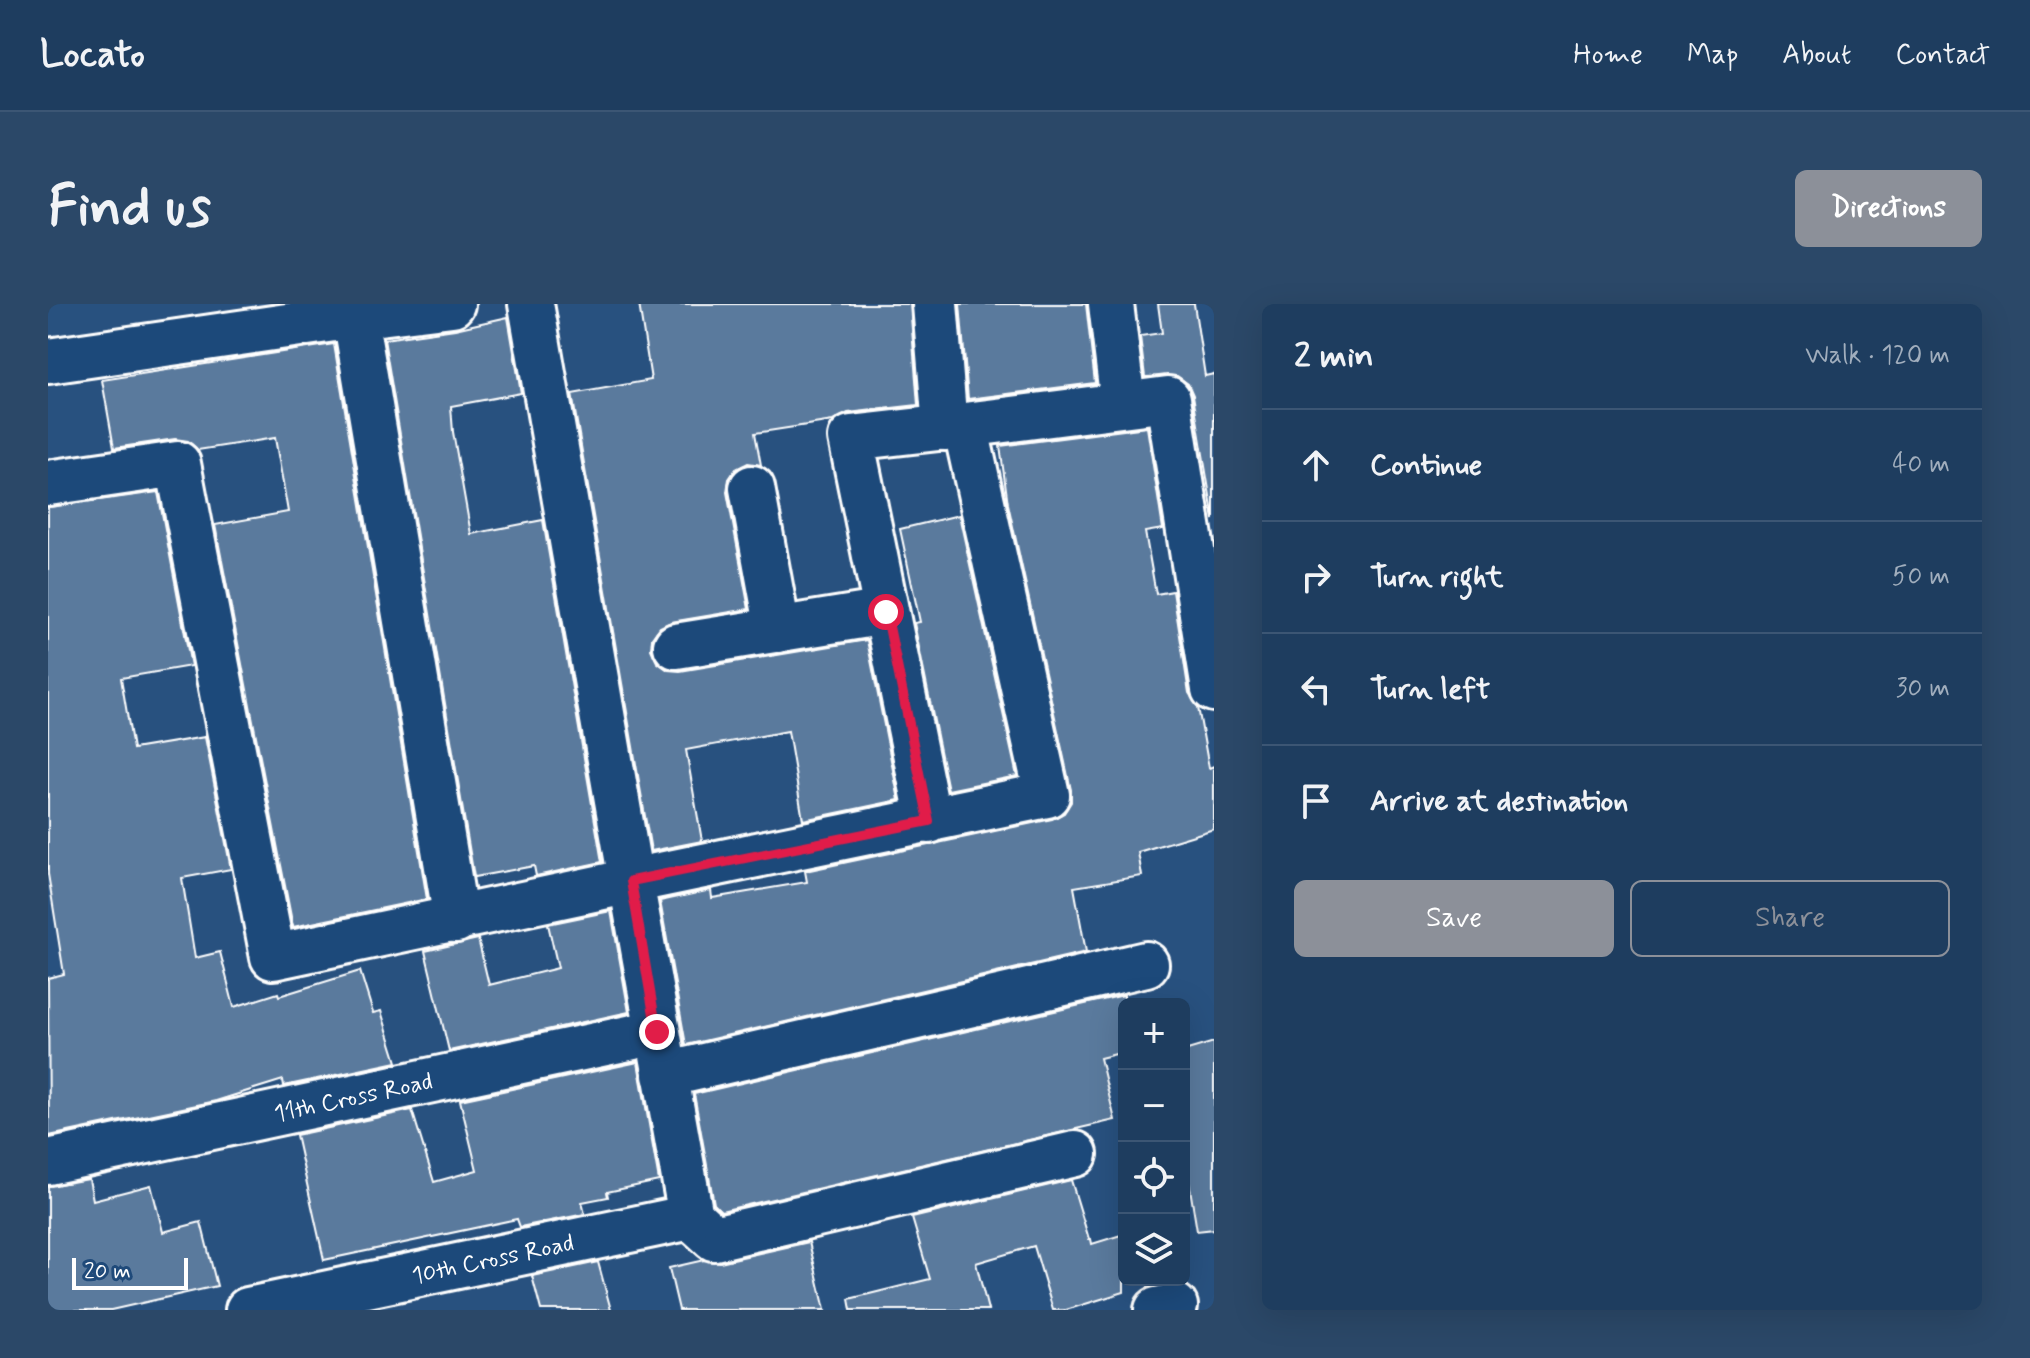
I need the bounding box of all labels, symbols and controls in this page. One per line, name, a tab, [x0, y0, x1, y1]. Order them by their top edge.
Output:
text: Locato	[40, 31, 145, 80]
text: Home	[1573, 37, 1643, 74]
text: Map	[1687, 37, 1738, 74]
text: About	[1782, 37, 1851, 74]
text: Contact	[1895, 37, 1990, 74]
button: Directions	[1795, 170, 1982, 247]
text: Find us	[48, 172, 211, 245]
text: 2 min	[1294, 334, 1374, 379]
text: Walk · 120 m	[1805, 339, 1950, 373]
icon: ahead	[1294, 443, 1338, 487]
text: Continue	[1370, 446, 1482, 485]
text: 40 m	[1892, 448, 1950, 482]
icon: right	[1294, 555, 1338, 599]
text: Turn right	[1370, 558, 1503, 597]
text: 50 m	[1892, 560, 1950, 594]
route start	[868, 594, 904, 630]
icon: left	[1294, 667, 1338, 711]
text: Turn left	[1370, 670, 1490, 709]
text: 30 m	[1896, 672, 1950, 706]
icon: arrive	[1294, 779, 1338, 823]
text: Arrive at destination	[1370, 782, 1628, 821]
button: Save	[1294, 880, 1614, 957]
button: Share	[1630, 880, 1950, 957]
map controls	[1118, 998, 1190, 1286]
button: +	[1118, 998, 1190, 1070]
route end	[639, 1014, 675, 1050]
street label: 11th Cross Road	[271, 1066, 436, 1130]
button: −	[1118, 1070, 1190, 1142]
button: locate	[1118, 1142, 1190, 1214]
button: layers	[1118, 1214, 1190, 1286]
street label: 10th Cross Road	[409, 1228, 577, 1292]
scale bar	[72, 1254, 188, 1290]
text: 20 m	[84, 1258, 131, 1286]

